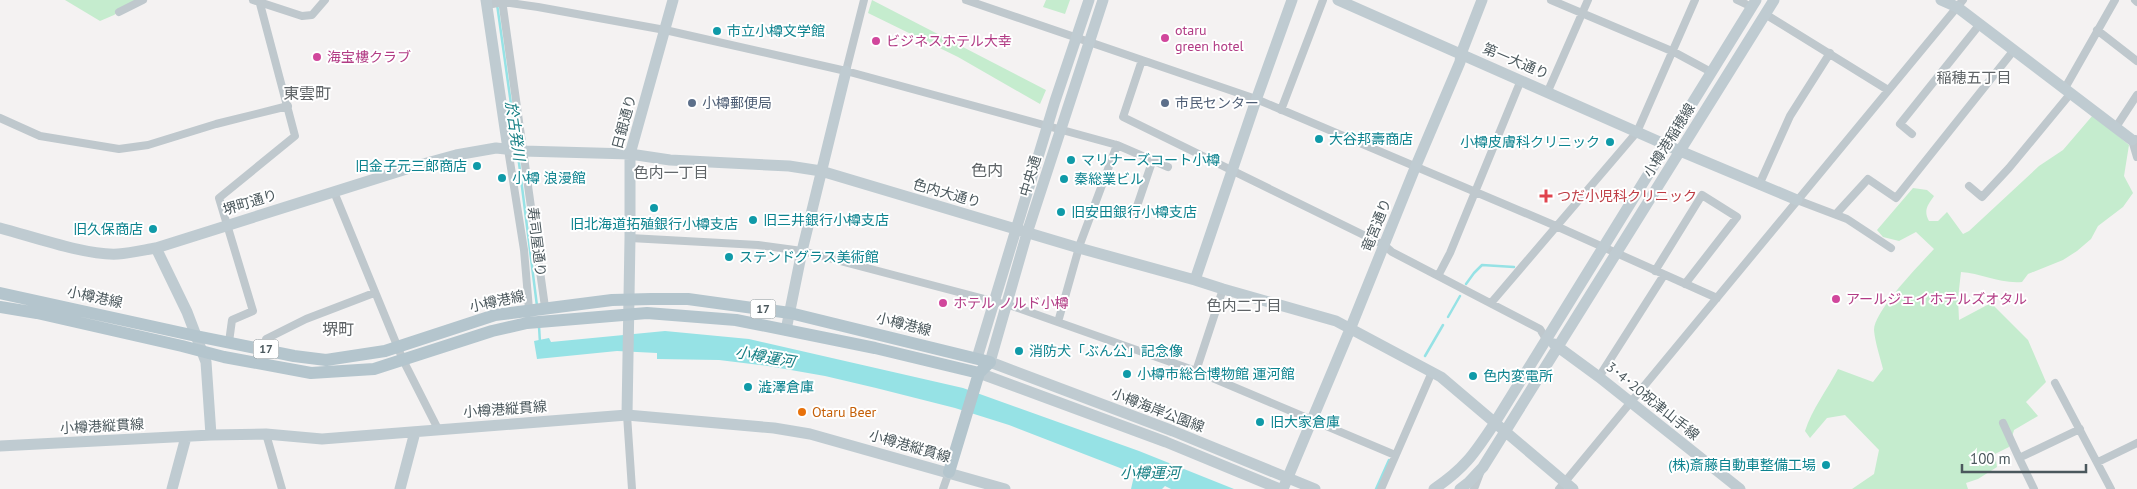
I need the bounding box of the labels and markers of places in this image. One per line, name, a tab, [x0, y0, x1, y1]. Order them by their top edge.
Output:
place label: otaru green hotel	[1175, 21, 1244, 55]
place label: 市立小樽文学館	[727, 22, 825, 40]
marker: 市立小樽文学館	[711, 25, 723, 37]
place label: ビジネスホテル大幸	[886, 32, 1012, 50]
marker: otaru green hotel	[1159, 32, 1171, 44]
marker: ビジネスホテル大幸	[870, 35, 882, 47]
place label: 海宝樓クラブ	[327, 48, 411, 66]
marker: 海宝樓クラブ	[311, 51, 323, 63]
place label: 小樽郵便局	[702, 94, 772, 112]
place label: 市民センター	[1175, 94, 1259, 112]
marker: 小樽郵便局	[686, 97, 698, 109]
marker: 市民センター	[1159, 97, 1171, 109]
place label: 大谷邦壽商店	[1329, 130, 1413, 148]
marker: 大谷邦壽商店	[1313, 133, 1325, 145]
place label: 小樽皮膚科クリニック	[1460, 133, 1600, 151]
marker: 小樽皮膚科クリニック	[1604, 136, 1616, 148]
place label: マリナーズコート小樽	[1081, 151, 1220, 169]
marker: マリナーズコート小樽	[1065, 154, 1077, 166]
place label: 旧金子元三郎商店	[355, 157, 467, 175]
marker: 旧金子元三郎商店	[471, 160, 483, 172]
place label: 小樽 浪漫館	[512, 169, 586, 187]
place label: 秦総業ビル	[1074, 170, 1144, 188]
marker: 小樽 浪漫館	[496, 172, 508, 184]
marker: 秦総業ビル	[1058, 173, 1070, 185]
place label: つだ小児科クリニック	[1557, 187, 1697, 205]
marker: つだ小児科クリニック	[1539, 189, 1553, 203]
marker: 旧北海道拓殖銀行小樽支店	[648, 202, 660, 214]
place label: 旧安田銀行小樽支店	[1071, 203, 1197, 221]
marker: 旧安田銀行小樽支店	[1055, 206, 1067, 218]
place label: 旧三井銀行小樽支店	[763, 211, 889, 229]
marker: 旧三井銀行小樽支店	[747, 214, 759, 226]
place label: 旧北海道拓殖銀行小樽支店	[570, 215, 738, 233]
place label: 旧久保商店	[73, 220, 143, 238]
marker: 旧久保商店	[147, 223, 159, 235]
place label: ステンドグラス美術館	[739, 248, 879, 266]
marker: ステンドグラス美術館	[723, 251, 735, 263]
place label: アールジェイホテルズオタル	[1846, 290, 2027, 308]
marker: アールジェイホテルズオタル	[1830, 293, 1842, 305]
place label: ホテル ノルド小樽	[953, 294, 1069, 312]
marker: ホテル ノルド小樽	[937, 297, 949, 309]
place label: 消防犬「ぶん公」記念像	[1029, 342, 1183, 360]
marker: 消防犬「ぶん公」記念像	[1013, 345, 1025, 357]
place label: 小樽市総合博物館 運河館	[1137, 365, 1295, 383]
place label: 色内変電所	[1483, 367, 1553, 385]
marker: 小樽市総合博物館 運河館	[1121, 368, 1133, 380]
marker: 色内変電所	[1467, 370, 1479, 382]
place label: 澁澤倉庫	[758, 378, 814, 396]
marker: 澁澤倉庫	[742, 381, 754, 393]
place label: Otaru Beer	[812, 403, 877, 421]
marker: Otaru Beer	[796, 406, 808, 418]
place label: 旧大家倉庫	[1270, 413, 1340, 431]
marker: 旧大家倉庫	[1254, 416, 1266, 428]
place label: (株)斎藤自動車整備工場	[1668, 456, 1816, 474]
marker: (株)斎藤自動車整備工場	[1820, 459, 1832, 471]

